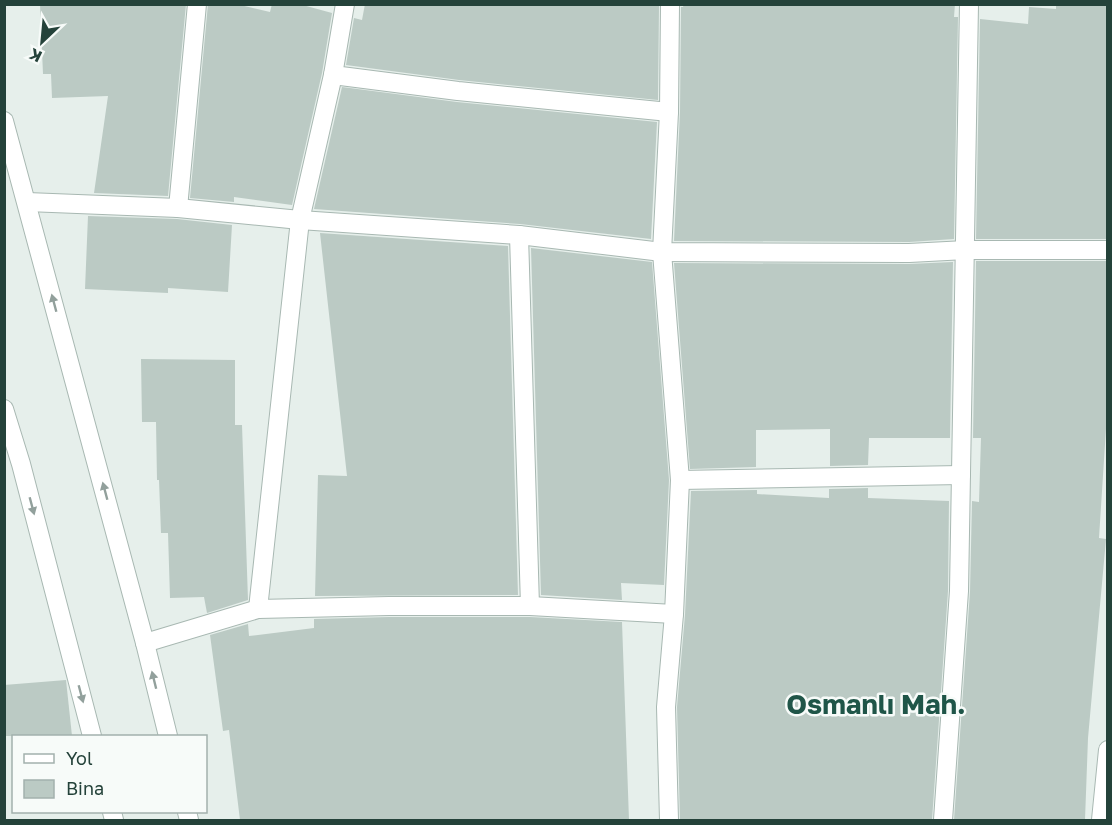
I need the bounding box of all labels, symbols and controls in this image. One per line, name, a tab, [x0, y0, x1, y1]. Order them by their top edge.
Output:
north arrow	[12, 12, 72, 72]
text: K	[25, 44, 45, 67]
one-way arrow	[49, 294, 58, 312]
one-way arrow	[99, 482, 109, 500]
one-way arrow	[28, 497, 37, 515]
one-way arrow	[149, 671, 159, 689]
one-way arrow	[77, 685, 87, 703]
district label: Osmanlı Mah.	[786, 688, 966, 720]
legend	[12, 735, 207, 813]
text: Yol	[66, 747, 93, 769]
text: Bina	[66, 777, 104, 799]

